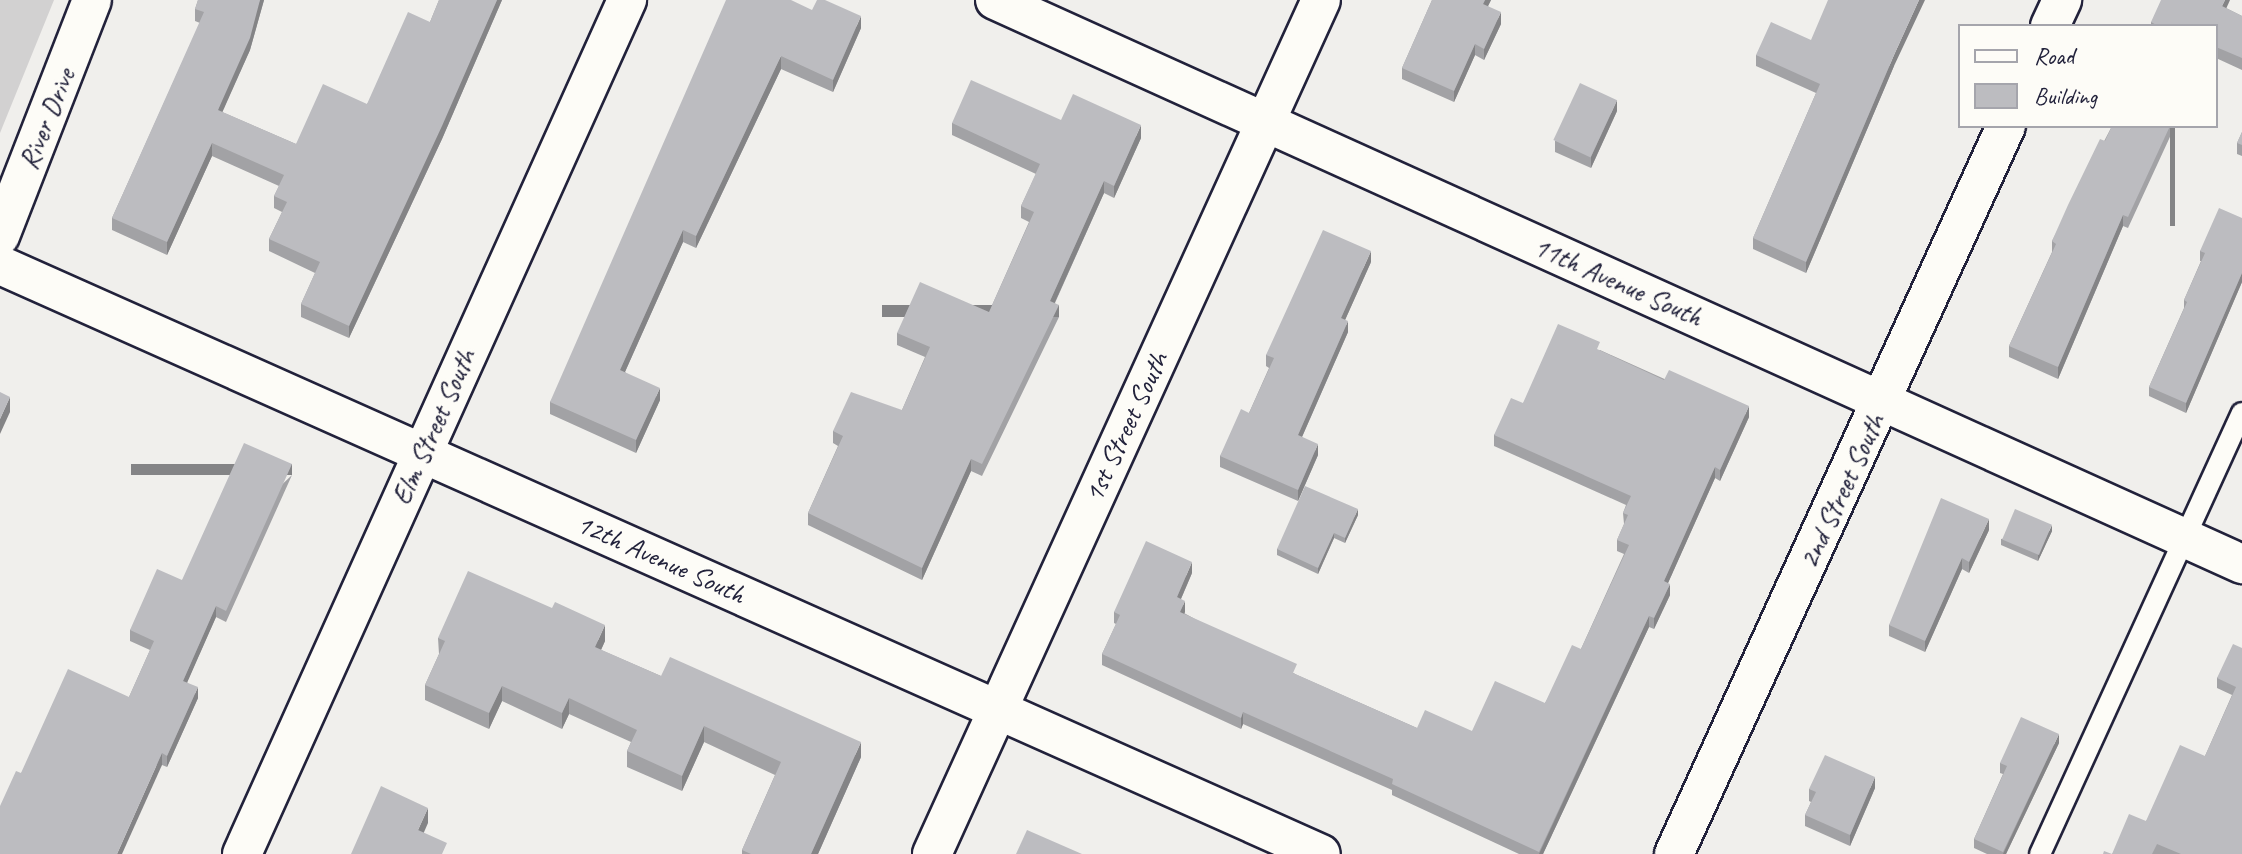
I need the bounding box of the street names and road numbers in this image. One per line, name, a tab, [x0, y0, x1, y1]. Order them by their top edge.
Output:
street label: River Drive	[12, 64, 82, 174]
street label: 11th Avenue South	[1529, 230, 1707, 334]
street label: Elm Street South	[385, 344, 483, 510]
street label: 1st Street South	[1077, 347, 1175, 507]
street label: 2nd Street South	[1792, 409, 1892, 573]
street label: 12th Avenue South	[572, 507, 750, 611]

